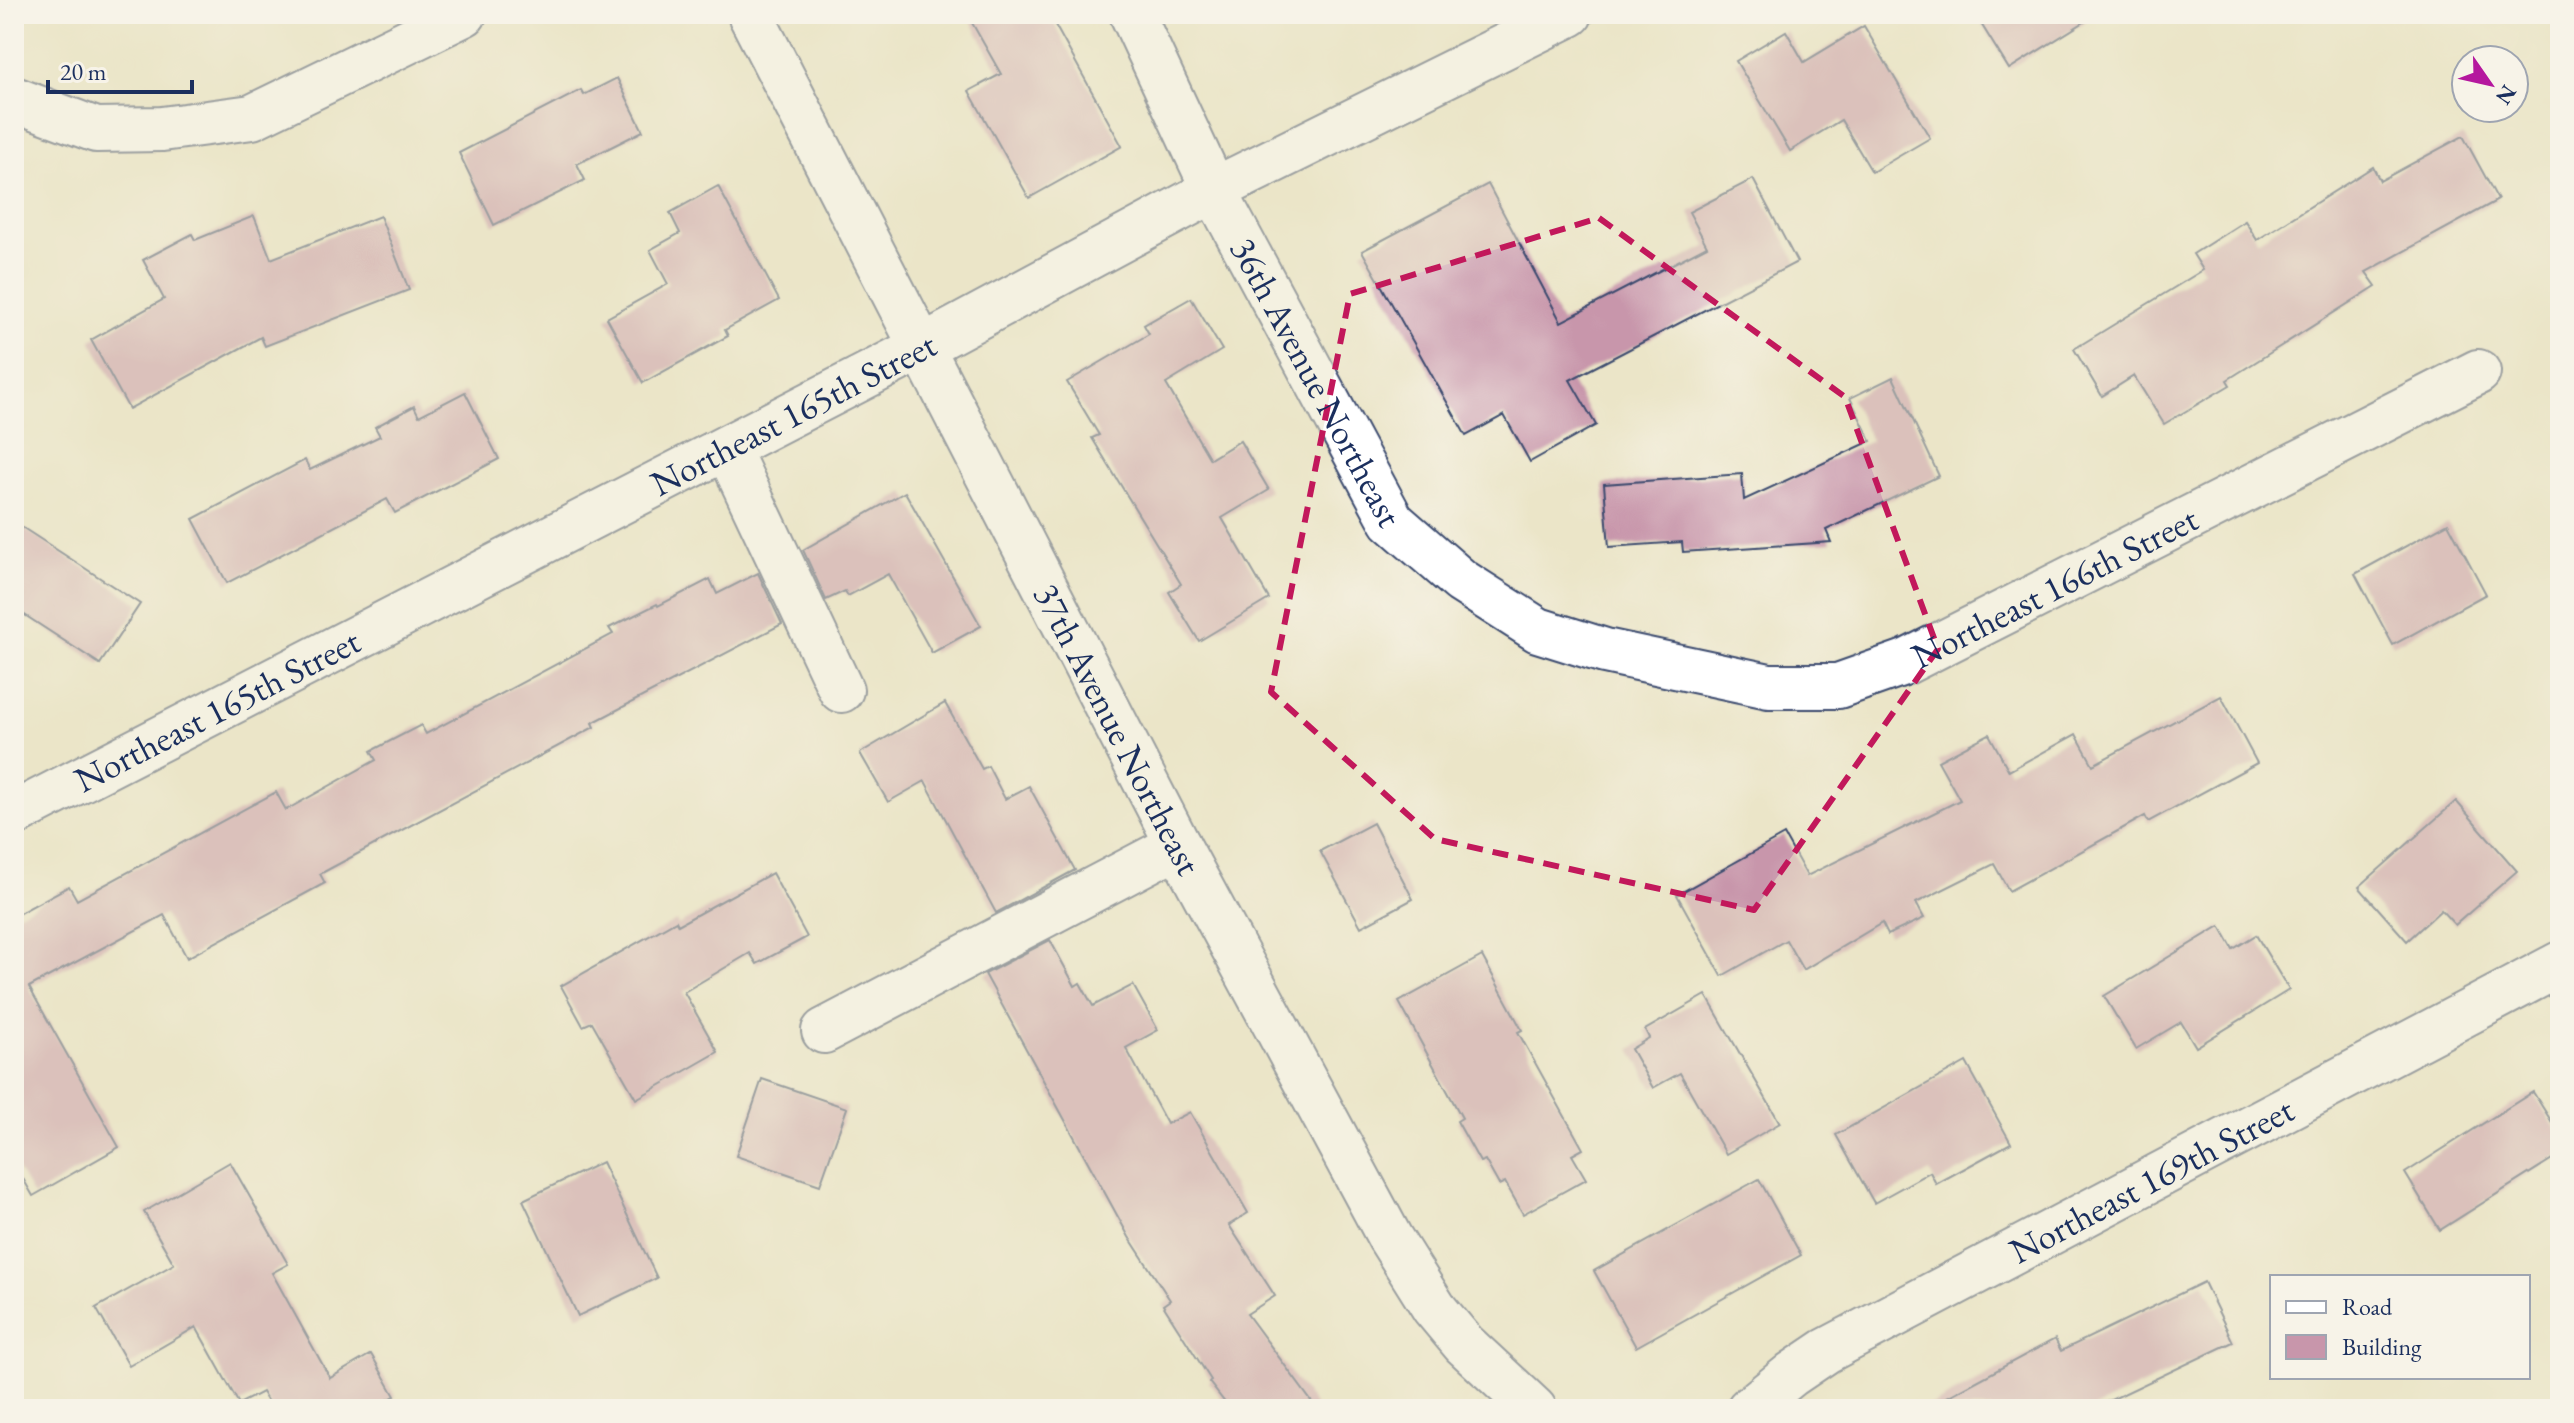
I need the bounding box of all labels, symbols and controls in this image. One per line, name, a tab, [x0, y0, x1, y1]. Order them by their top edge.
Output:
scale bar	[48, 44, 192, 94]
north arrow	[2450, 44, 2530, 124]
text: 20 m	[60, 56, 107, 87]
text: N	[2489, 79, 2523, 111]
street label: 36th Avenue Northeast	[1220, 229, 1414, 536]
street label: Northeast 165th Street	[642, 321, 945, 507]
street label: Northeast 166th Street	[1903, 495, 2206, 679]
street label: 37th Avenue Northeast	[1023, 575, 1213, 884]
street label: Northeast 165th Street	[66, 617, 368, 803]
street label: Northeast 169th Street	[2001, 1086, 2302, 1274]
legend	[2270, 1275, 2530, 1379]
text: Road	[2342, 1291, 2393, 1322]
text: Building	[2342, 1331, 2422, 1362]

